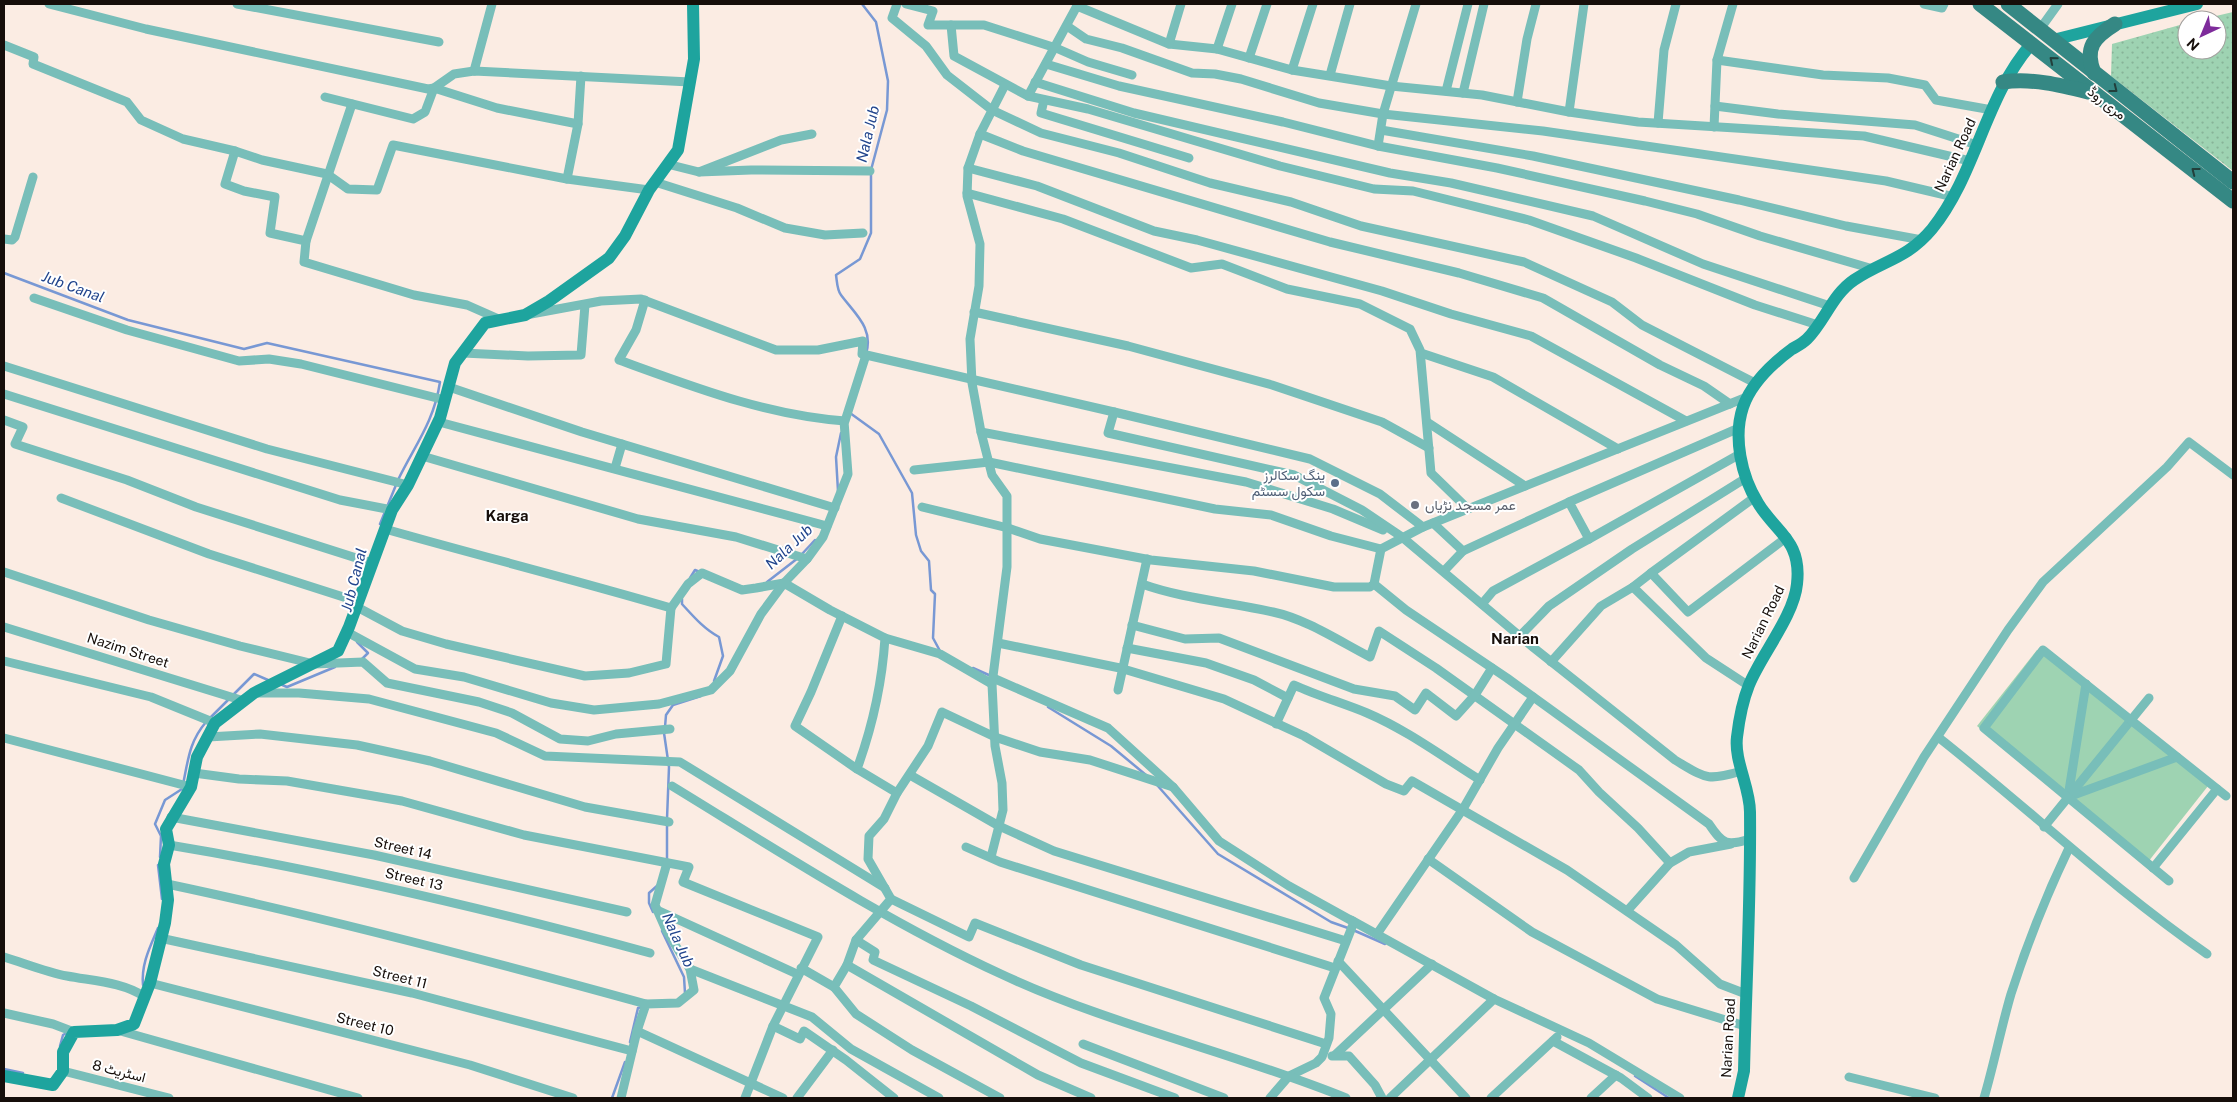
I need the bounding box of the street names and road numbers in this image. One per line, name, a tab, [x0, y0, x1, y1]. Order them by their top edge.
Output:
street label: مری روڈ	[2084, 83, 2129, 124]
street label: Narian Road	[1931, 116, 1979, 194]
street label: Narian Road	[1738, 583, 1788, 661]
street label: Nazim Street	[85, 629, 171, 671]
street label: Street 14	[373, 834, 434, 862]
street label: Street 13	[384, 865, 445, 893]
street label: Street 11	[371, 962, 429, 992]
street label: Narian Road	[1718, 998, 1738, 1078]
street label: Street 10	[335, 1009, 395, 1039]
street label: اسٹریٹ 8	[90, 1057, 147, 1086]

